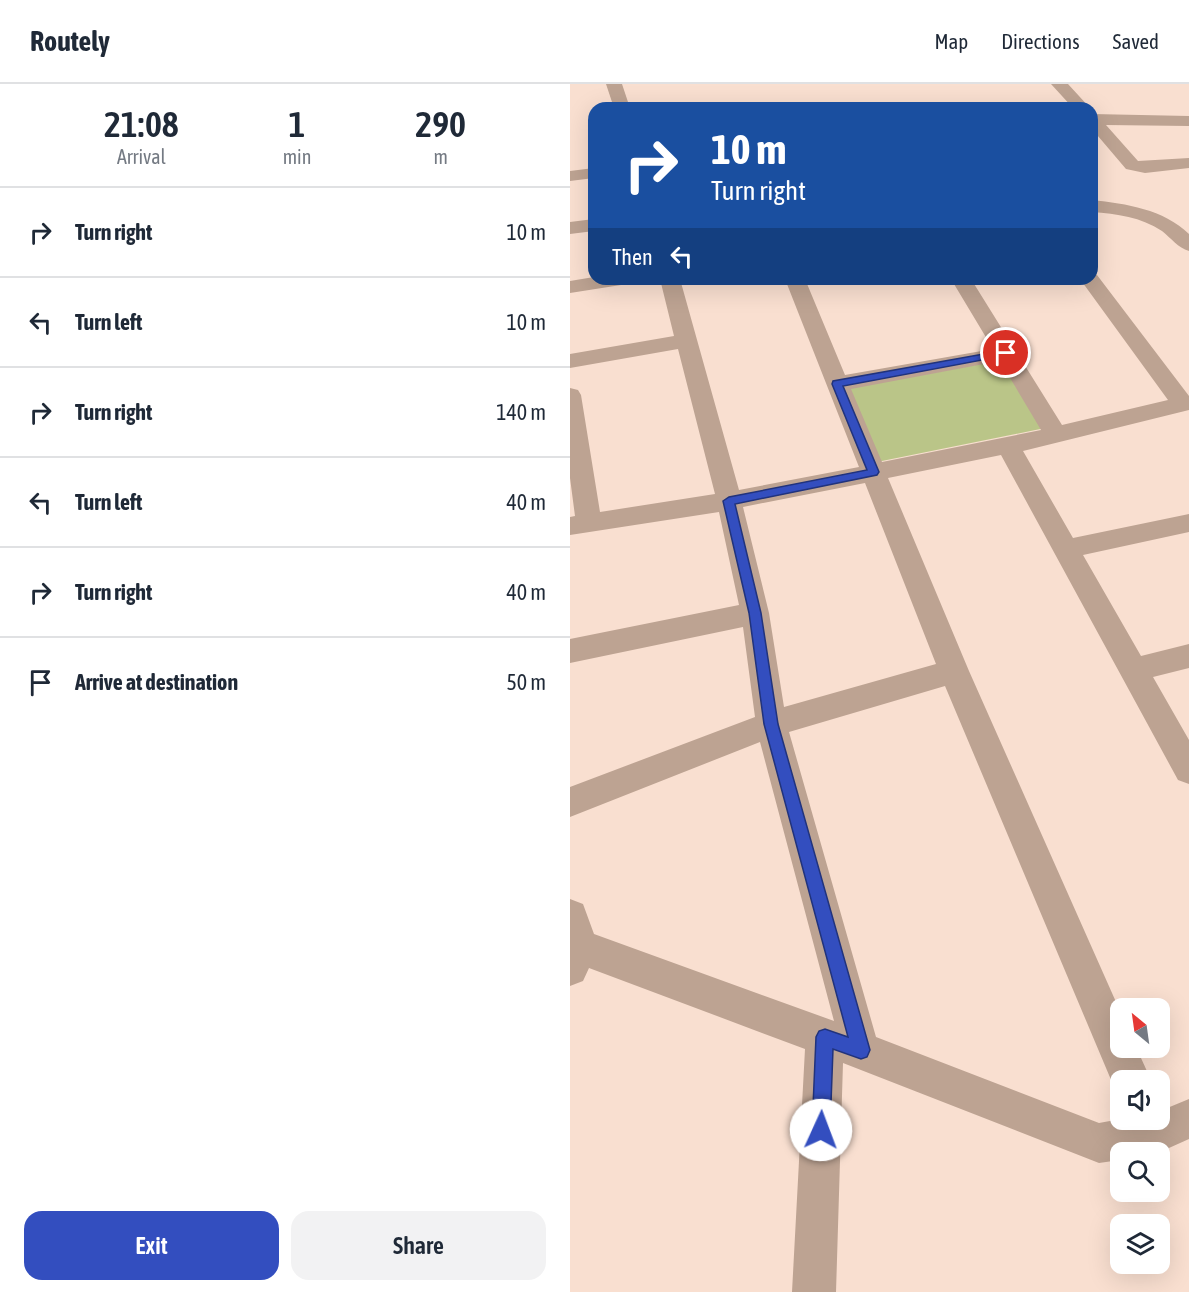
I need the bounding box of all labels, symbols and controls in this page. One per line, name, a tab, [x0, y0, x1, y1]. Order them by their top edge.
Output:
text: Routely	[30, 25, 110, 57]
text: Map	[934, 29, 968, 53]
text: Directions	[1001, 29, 1080, 53]
text: Saved	[1113, 29, 1159, 53]
text: 21:08	[104, 103, 179, 145]
text: 1	[289, 103, 305, 145]
text: 290	[415, 103, 466, 145]
text: 10 m	[711, 125, 786, 173]
icon: right	[612, 126, 690, 204]
text: Arrival	[117, 145, 166, 168]
text: min	[283, 145, 311, 168]
text: m	[433, 145, 448, 168]
text: Turn right	[711, 175, 806, 206]
icon: right	[24, 216, 57, 249]
text: Turn right	[75, 219, 152, 245]
text: 10 m	[506, 219, 546, 245]
icon: left	[665, 240, 698, 273]
text: Then	[612, 244, 653, 270]
icon: left	[24, 306, 57, 339]
text: Turn left	[75, 309, 142, 335]
text: 10 m	[506, 309, 546, 335]
pin	[980, 327, 1031, 378]
icon: arrive	[989, 336, 1022, 369]
icon: right	[24, 396, 57, 429]
text: Turn right	[75, 399, 152, 425]
text: 140 m	[496, 399, 546, 425]
icon: left	[24, 486, 57, 519]
text: Turn left	[75, 489, 142, 515]
text: 40 m	[506, 489, 546, 515]
icon: right	[24, 576, 57, 609]
text: Turn right	[75, 579, 152, 605]
text: 40 m	[506, 579, 546, 605]
icon: arrive	[24, 666, 57, 699]
text: Arrive at destination	[75, 669, 238, 695]
text: 50 m	[506, 669, 546, 695]
north arrow	[1110, 998, 1170, 1058]
map controls	[1110, 998, 1170, 1274]
button: sound	[1110, 1070, 1170, 1130]
position arrow	[789, 1098, 853, 1162]
button: search	[1110, 1142, 1170, 1202]
button: Exit	[24, 1211, 279, 1280]
button: Share	[291, 1211, 546, 1280]
button: layers	[1110, 1214, 1170, 1274]

